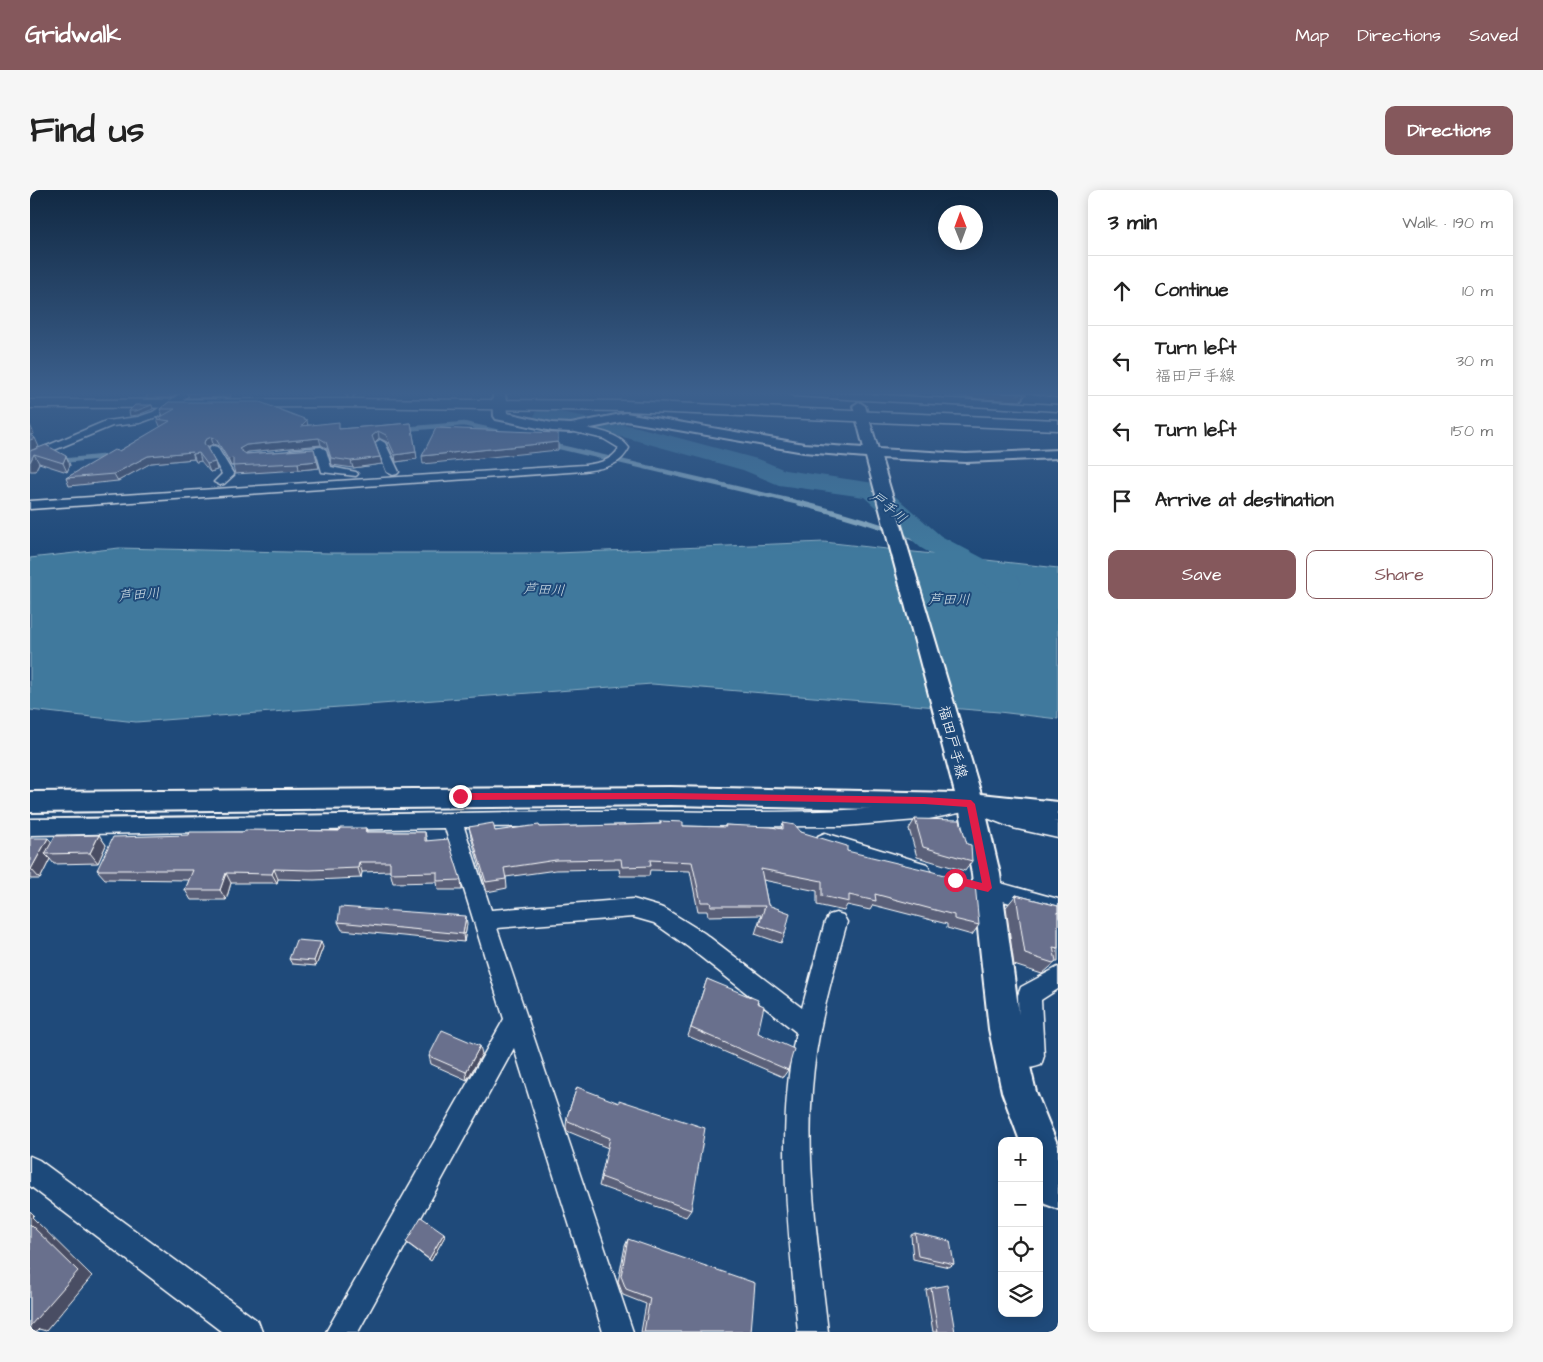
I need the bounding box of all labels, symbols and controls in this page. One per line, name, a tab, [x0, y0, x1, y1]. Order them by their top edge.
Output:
text: Gridwalk	[25, 18, 121, 52]
text: Map	[1295, 23, 1329, 48]
text: Directions	[1357, 23, 1441, 48]
text: Saved	[1469, 23, 1518, 48]
text: Find us	[30, 106, 144, 155]
button: Directions	[1385, 106, 1513, 155]
north arrow	[938, 205, 983, 250]
text: 3 min	[1108, 208, 1157, 237]
text: Walk · 190 m	[1402, 212, 1493, 234]
icon: ahead	[1108, 277, 1136, 305]
text: Continue	[1155, 277, 1229, 304]
text: 10 m	[1462, 280, 1493, 302]
text: Turn left	[1155, 335, 1236, 362]
icon: left	[1108, 347, 1136, 375]
text: 30 m	[1456, 350, 1493, 372]
text: 福田戸手線	[1155, 365, 1235, 387]
icon: left	[1108, 417, 1136, 445]
text: Turn left	[1155, 417, 1236, 444]
text: 150 m	[1451, 420, 1493, 442]
water label: 戸手川	[866, 487, 911, 529]
icon: arrive	[1108, 487, 1136, 515]
text: Arrive at destination	[1155, 487, 1334, 514]
button: Save	[1108, 550, 1296, 599]
button: Share	[1306, 550, 1493, 599]
water label: 芦田川	[522, 579, 565, 601]
water label: 芦田川	[117, 584, 161, 606]
water label: 芦田川	[928, 590, 970, 610]
street label: 福田戸手線	[933, 703, 972, 781]
route end	[449, 785, 472, 808]
route start	[944, 869, 967, 892]
map controls	[998, 1137, 1043, 1317]
button: +	[998, 1137, 1043, 1182]
button: −	[998, 1182, 1043, 1227]
button: locate	[998, 1227, 1043, 1272]
button: layers	[998, 1272, 1043, 1317]

